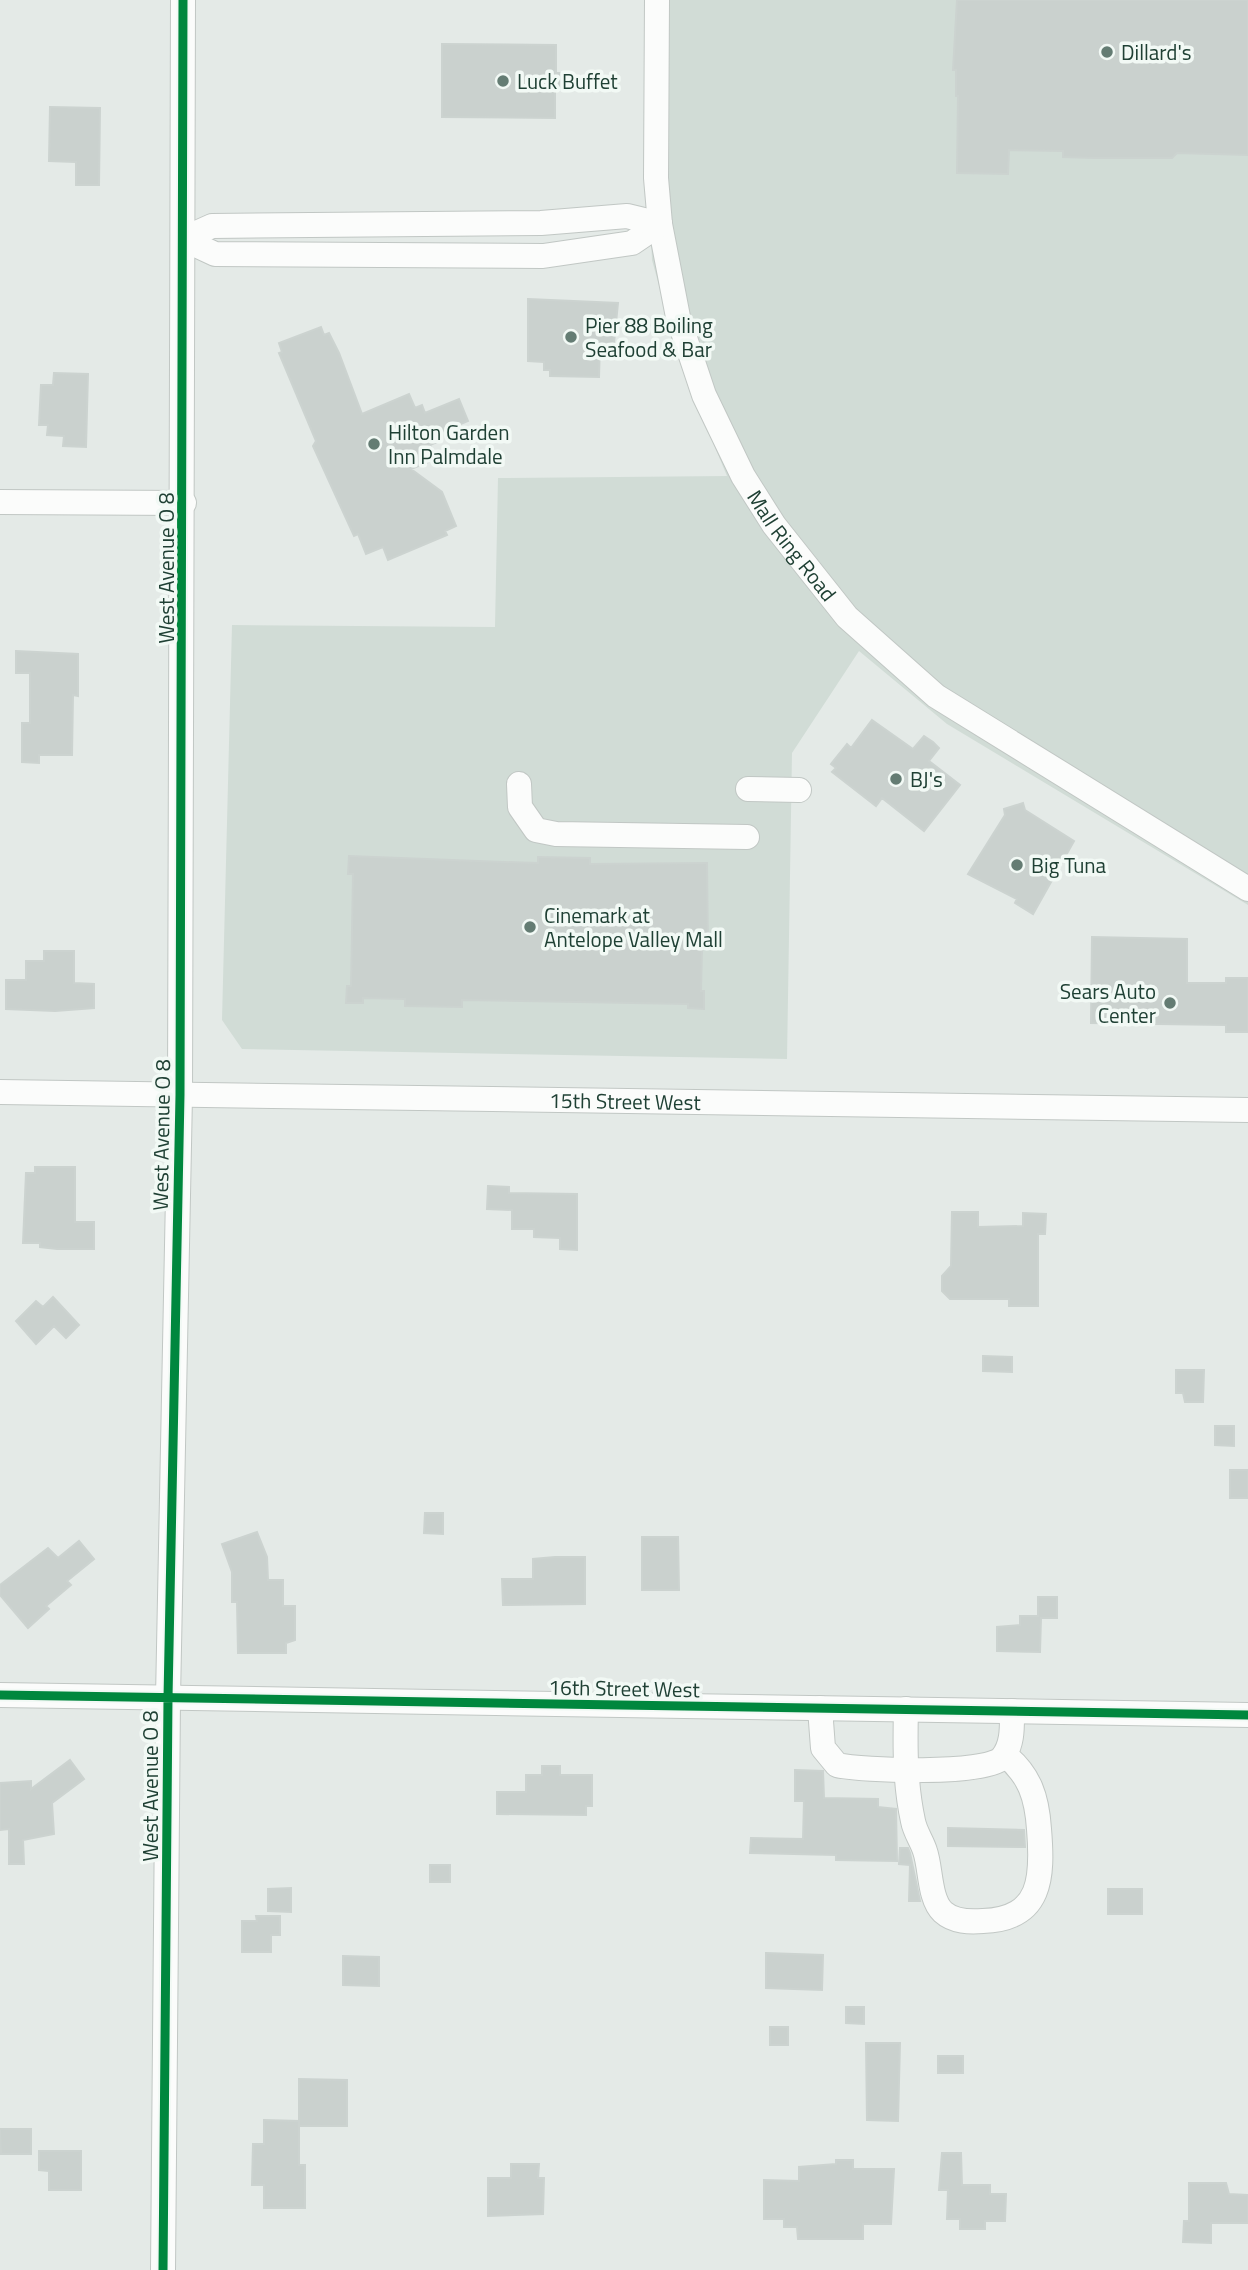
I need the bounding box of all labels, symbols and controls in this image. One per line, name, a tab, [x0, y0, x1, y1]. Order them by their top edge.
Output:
place label: Dillard's	[1121, 36, 1192, 68]
marker: Dillard's	[1099, 44, 1115, 60]
place label: Luck Buffet	[517, 65, 618, 97]
marker: Luck Buffet	[495, 73, 511, 89]
place label: Pier 88 Boiling Seafood & Bar	[585, 309, 713, 365]
marker: Pier 88 Boiling Seafood & Bar	[563, 329, 579, 345]
place label: Hilton Garden Inn Palmdale	[388, 416, 509, 472]
marker: Hilton Garden Inn Palmdale	[366, 436, 382, 452]
street label: Mall Ring Road	[740, 483, 844, 608]
street label: West Avenue O 8	[150, 492, 182, 644]
place label: BJ's	[910, 763, 943, 795]
marker: BJ's	[888, 771, 904, 787]
place label: Big Tuna	[1031, 849, 1107, 881]
marker: Big Tuna	[1009, 857, 1025, 873]
place label: Cinemark at Antelope Valley Mall	[544, 899, 723, 955]
marker: Cinemark at Antelope Valley Mall	[522, 919, 538, 935]
place label: Sears Auto Center	[1060, 975, 1156, 1031]
marker: Sears Auto Center	[1162, 995, 1178, 1011]
street label: West Avenue O 8	[144, 1059, 178, 1211]
street label: 15th Street West	[549, 1084, 702, 1118]
street label: 16th Street West	[548, 1671, 701, 1705]
street label: West Avenue O 8	[134, 1710, 166, 1862]

